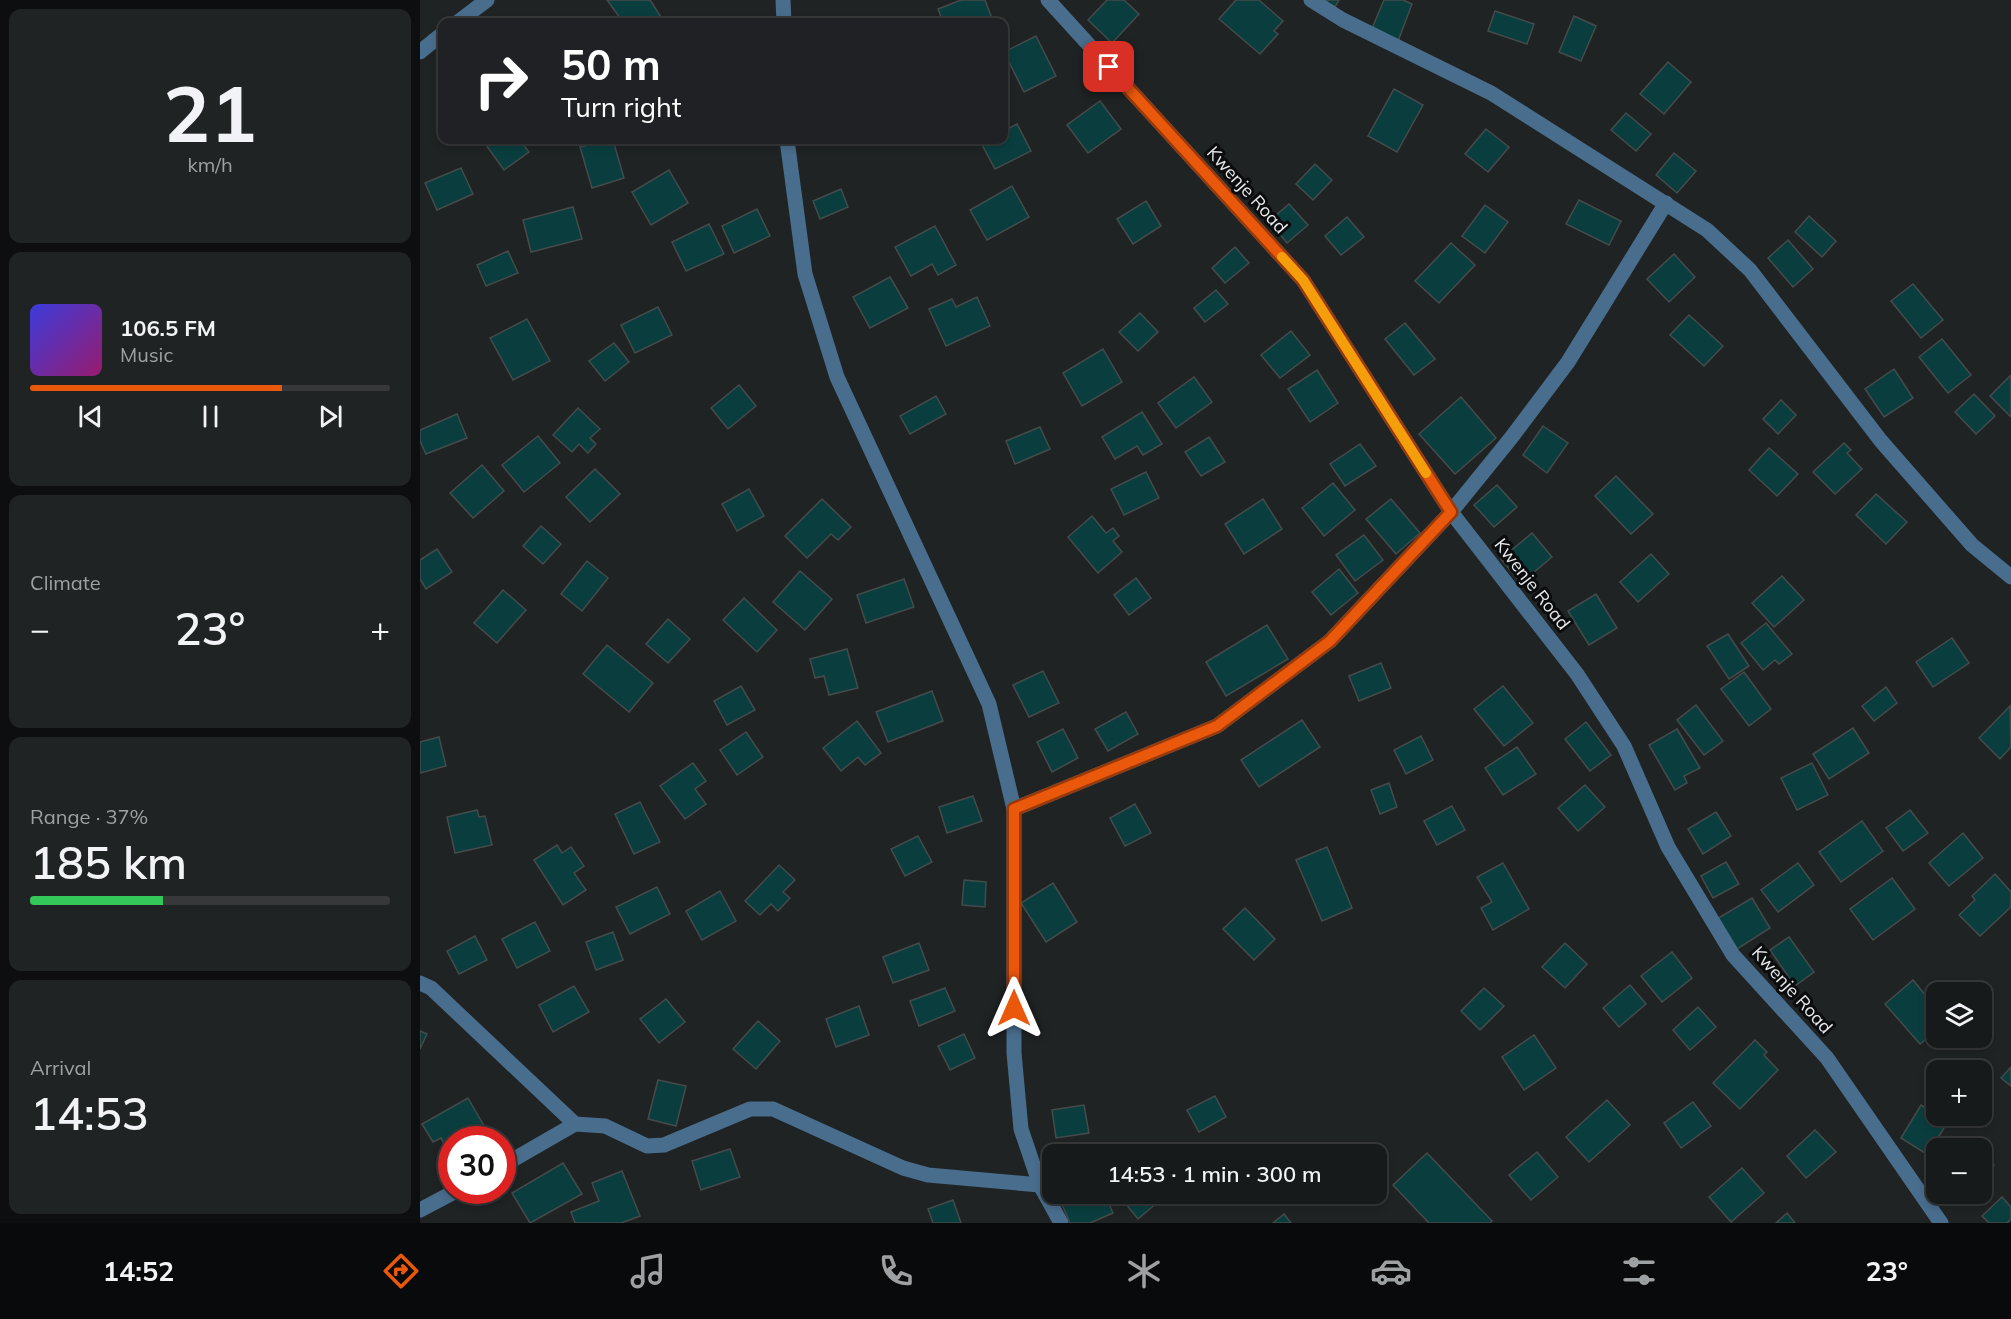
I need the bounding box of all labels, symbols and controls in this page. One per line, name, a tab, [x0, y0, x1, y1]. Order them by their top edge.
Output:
text: 50 m	[561, 38, 661, 91]
pin	[1083, 41, 1134, 92]
icon: right	[462, 42, 540, 120]
icon: arrive	[1092, 50, 1125, 83]
text: 21	[163, 64, 257, 162]
text: Turn right	[561, 90, 681, 124]
street label: Kwenje Road	[1202, 141, 1293, 238]
text: km/h	[187, 152, 233, 177]
text: 106.5 FM	[120, 314, 216, 342]
text: Music	[120, 342, 173, 367]
icon: previous	[74, 400, 107, 433]
icon: pause	[194, 400, 227, 433]
icon: next	[314, 400, 347, 433]
street label: Kwenje Road	[1490, 533, 1575, 634]
text: Climate	[30, 570, 101, 595]
text: 23°	[175, 600, 245, 656]
text: −	[30, 608, 50, 649]
text: +	[370, 608, 390, 649]
text: Range · 37%	[30, 804, 148, 829]
text: 185 km	[30, 834, 187, 890]
street label: Kwenje Road	[1747, 941, 1838, 1038]
position arrow	[982, 976, 1046, 1040]
map controls	[1926, 982, 1992, 1204]
button: layers	[1926, 982, 1992, 1048]
text: Arrival	[30, 1055, 91, 1080]
button: +	[1926, 1060, 1992, 1126]
text: 14:53	[30, 1085, 149, 1141]
speed limit sign: 30	[438, 1126, 516, 1204]
button: −	[1926, 1138, 1992, 1204]
text: 14:53 · 1 min · 300 m	[1107, 1160, 1322, 1188]
icon: directions	[380, 1250, 422, 1292]
icon: music	[627, 1250, 669, 1292]
icon: phone	[875, 1250, 917, 1292]
icon: climate	[1123, 1250, 1165, 1292]
icon: car	[1370, 1250, 1412, 1292]
icon: filters	[1618, 1250, 1660, 1292]
text: 14:52	[103, 1254, 174, 1288]
text: 23°	[1865, 1254, 1908, 1288]

